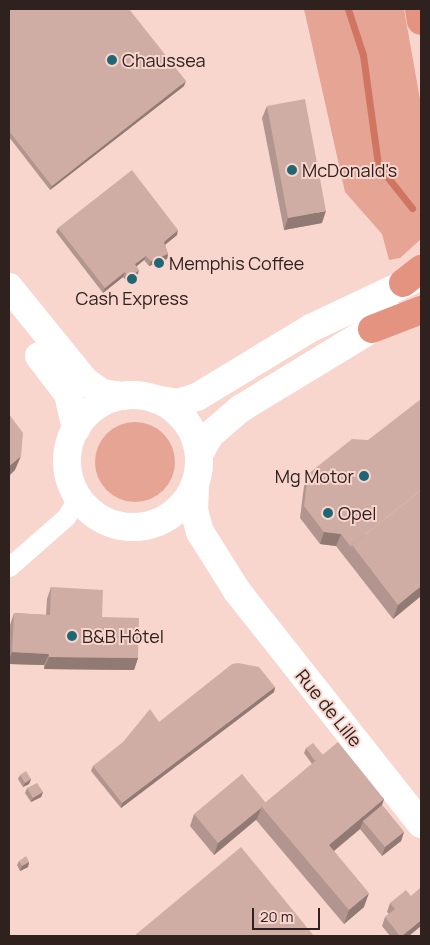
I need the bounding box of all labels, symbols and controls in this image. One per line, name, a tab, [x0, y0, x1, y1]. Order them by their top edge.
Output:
place label: Chaussea	[122, 49, 206, 71]
marker: Chaussea	[106, 54, 118, 66]
place label: McDonald's	[302, 159, 397, 181]
marker: McDonald's	[286, 164, 298, 176]
place label: Memphis Coffee	[169, 252, 304, 274]
marker: Memphis Coffee	[153, 257, 165, 269]
marker: Cash Express	[126, 273, 138, 285]
place label: Cash Express	[76, 287, 188, 309]
place label: Mg Motor	[275, 465, 354, 487]
marker: Mg Motor	[358, 470, 370, 482]
place label: Opel	[338, 502, 376, 524]
marker: Opel	[322, 507, 334, 519]
place label: B&B Hôtel	[82, 625, 164, 647]
marker: B&B Hôtel	[66, 630, 78, 642]
street label: Rue de Lille	[291, 665, 367, 751]
scale bar	[255, 898, 322, 930]
text: 20 m	[260, 906, 293, 927]

